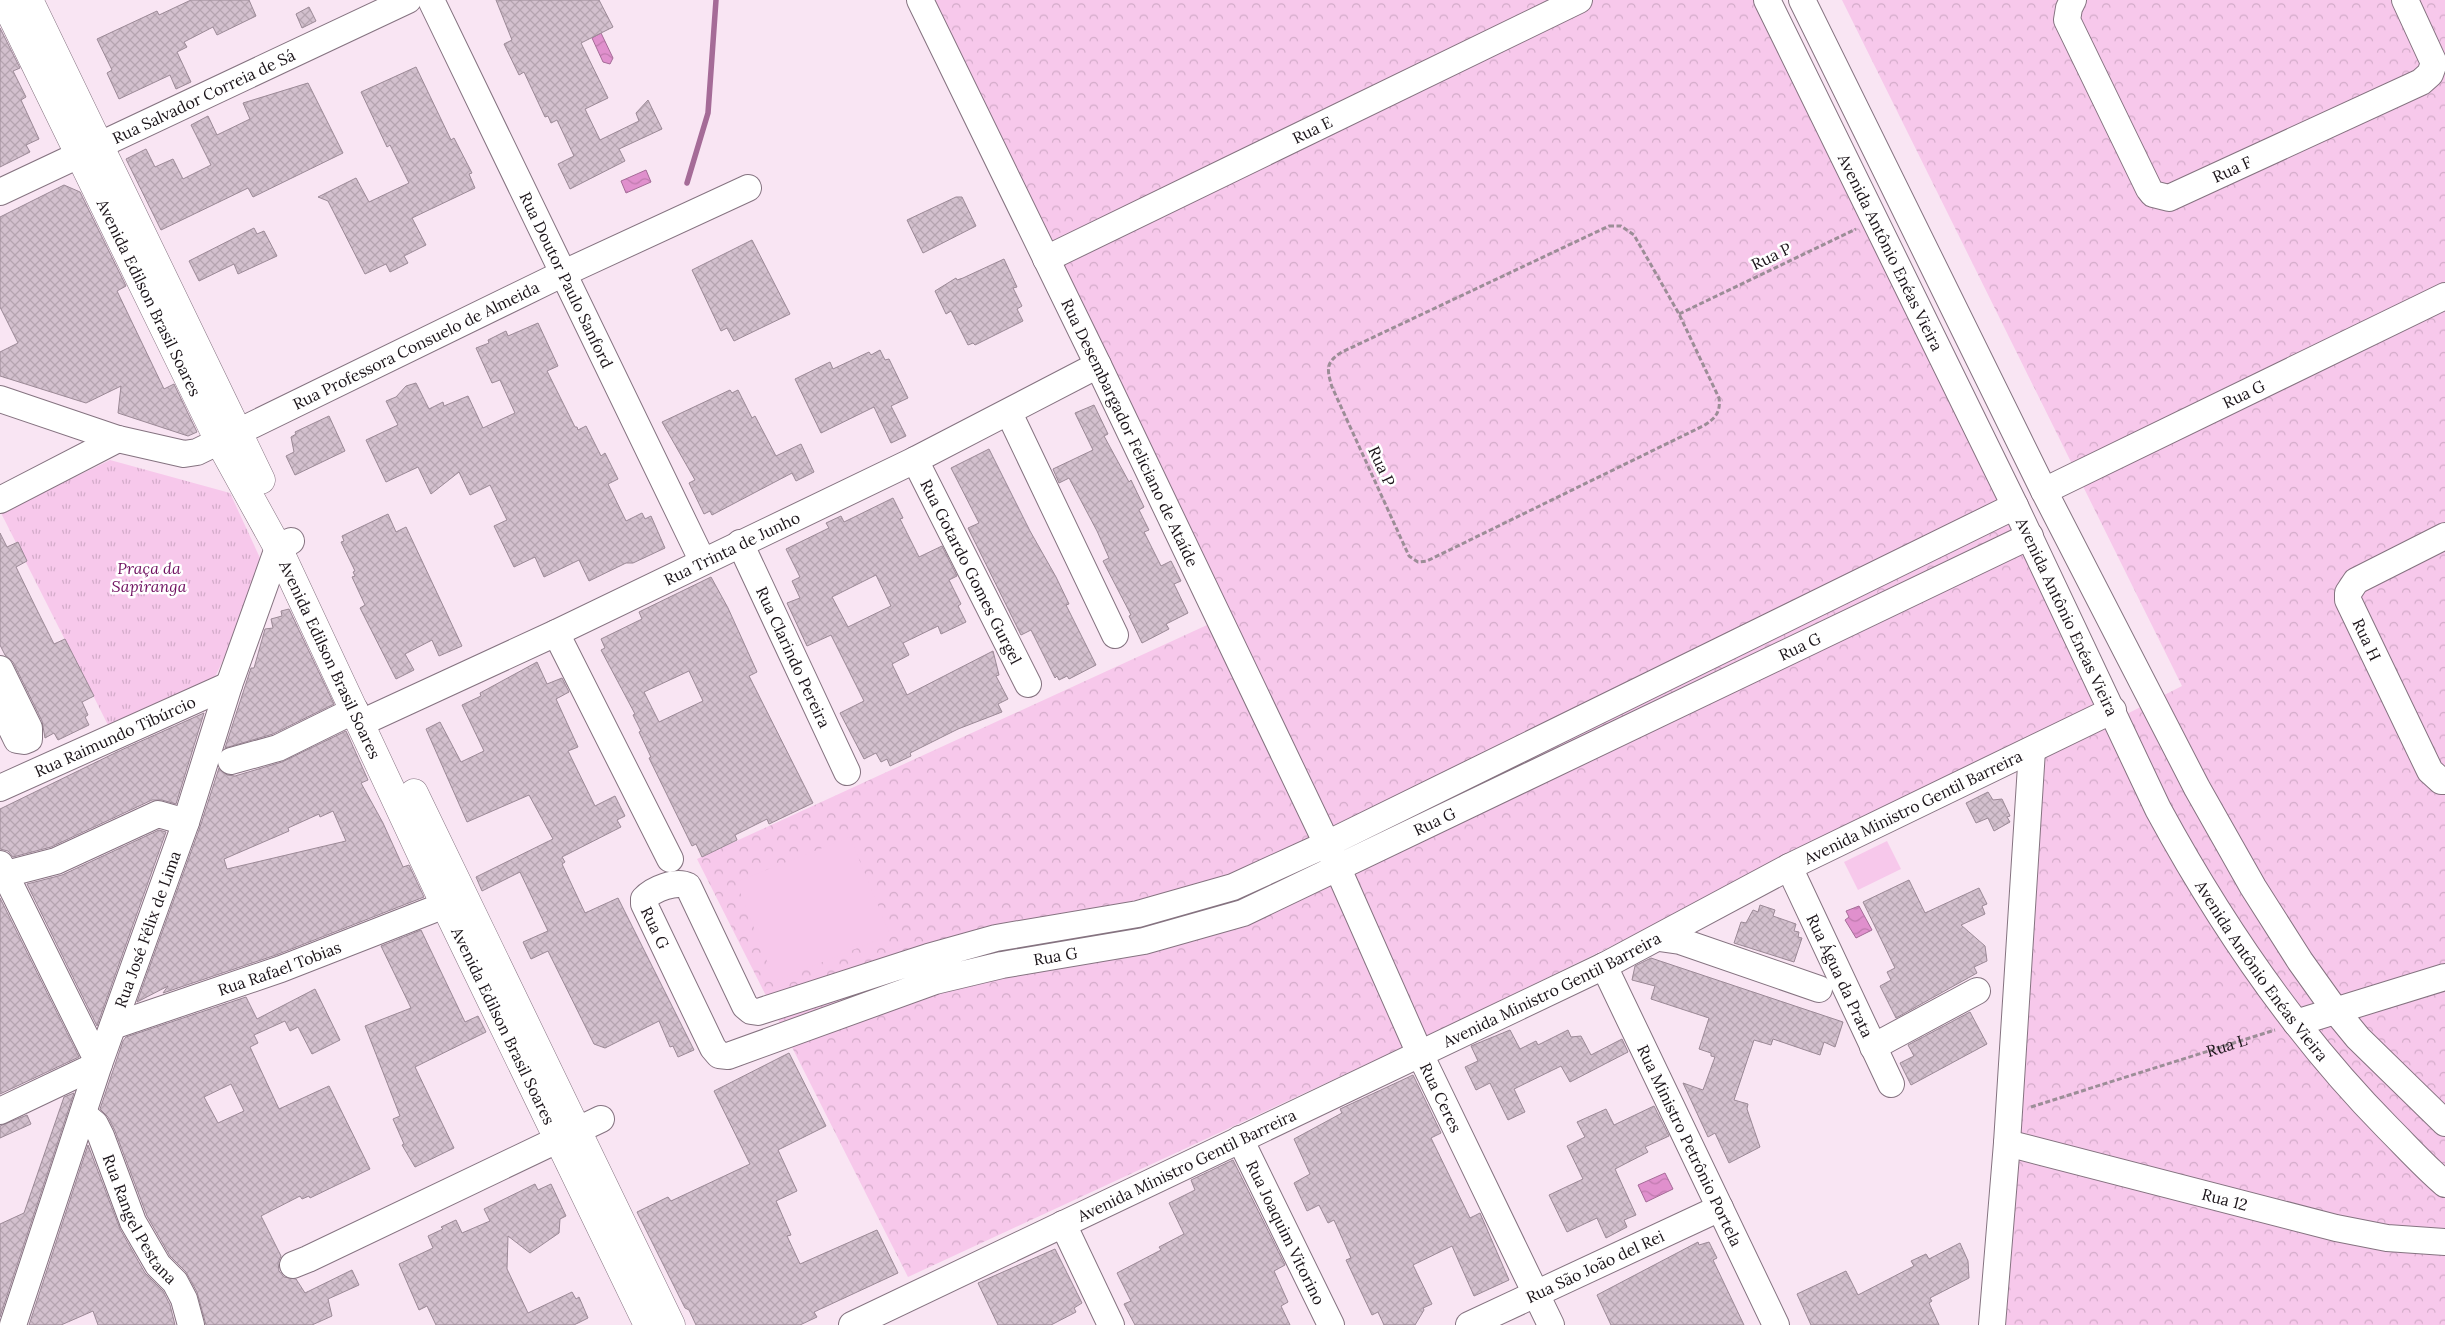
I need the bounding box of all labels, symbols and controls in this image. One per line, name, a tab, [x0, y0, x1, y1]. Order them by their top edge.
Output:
street label: Rua Salvador Correia de Sá	[109, 45, 298, 148]
street label: Rua E	[1289, 111, 1336, 148]
street label: Avenida Antônio Enéas Vieira	[1834, 150, 1947, 354]
street label: Rua F	[2209, 151, 2255, 187]
street label: Rua Doutor Paulo Sanford	[515, 189, 618, 372]
street label: Avenida Edilson Brasil Soares	[92, 195, 206, 399]
street label: Rua P	[1748, 238, 1794, 274]
street label: Rua Professora Consuelo de Almeida	[289, 277, 542, 414]
street label: Rua Desembargador Feliciano de Ataíde	[1057, 295, 1203, 570]
street label: Rua G	[2219, 375, 2268, 413]
street label: Rua P	[1364, 443, 1400, 489]
street label: Rua Gotardo Gomes Gurgel	[916, 476, 1026, 668]
street label: Rua Trinta de Junho	[661, 507, 803, 589]
street label: Avenida Antônio Enéas Vieira	[2012, 514, 2123, 719]
street label: Avenida Edilson Brasil Soares	[275, 556, 385, 762]
park label: Praça da Sapiranga	[112, 558, 187, 596]
street label: Rua Clarindo Pereira	[752, 583, 835, 731]
street label: Rua H	[2348, 615, 2386, 664]
street label: Rua G	[1775, 628, 1824, 665]
street label: Rua Raimundo Tibúrcio	[31, 691, 199, 781]
street label: Avenida Ministro Gentil Barreira	[1800, 746, 2025, 869]
street label: Rua G	[1410, 803, 1459, 840]
street label: Rua José Félix de Lima	[110, 848, 185, 1010]
street label: Avenida Antônio Enéas Vieira	[2191, 876, 2333, 1065]
street label: Rua G	[637, 903, 674, 952]
street label: Rua Água da Prata	[1802, 911, 1878, 1041]
street label: Avenida Edilson Brasil Soares	[447, 923, 560, 1128]
street label: Avenida Ministro Gentil Barreira	[1439, 928, 1664, 1052]
street label: Rua Rafael Tobias	[215, 937, 344, 1000]
street label: Rua G	[1032, 942, 1079, 970]
street label: Rua L	[2204, 1030, 2249, 1061]
street label: Rua Ministro Petrônio Portela	[1633, 1041, 1747, 1250]
street label: Rua Ceres	[1416, 1059, 1466, 1136]
street label: Avenida Ministro Gentil Barreira	[1073, 1104, 1299, 1226]
street label: Rua Rangel Pestana	[99, 1151, 181, 1288]
street label: Rua Joaquim Vitorino	[1242, 1157, 1330, 1308]
street label: Rua 12	[2200, 1184, 2250, 1215]
street label: Rua São João del Rei	[1523, 1225, 1667, 1307]

